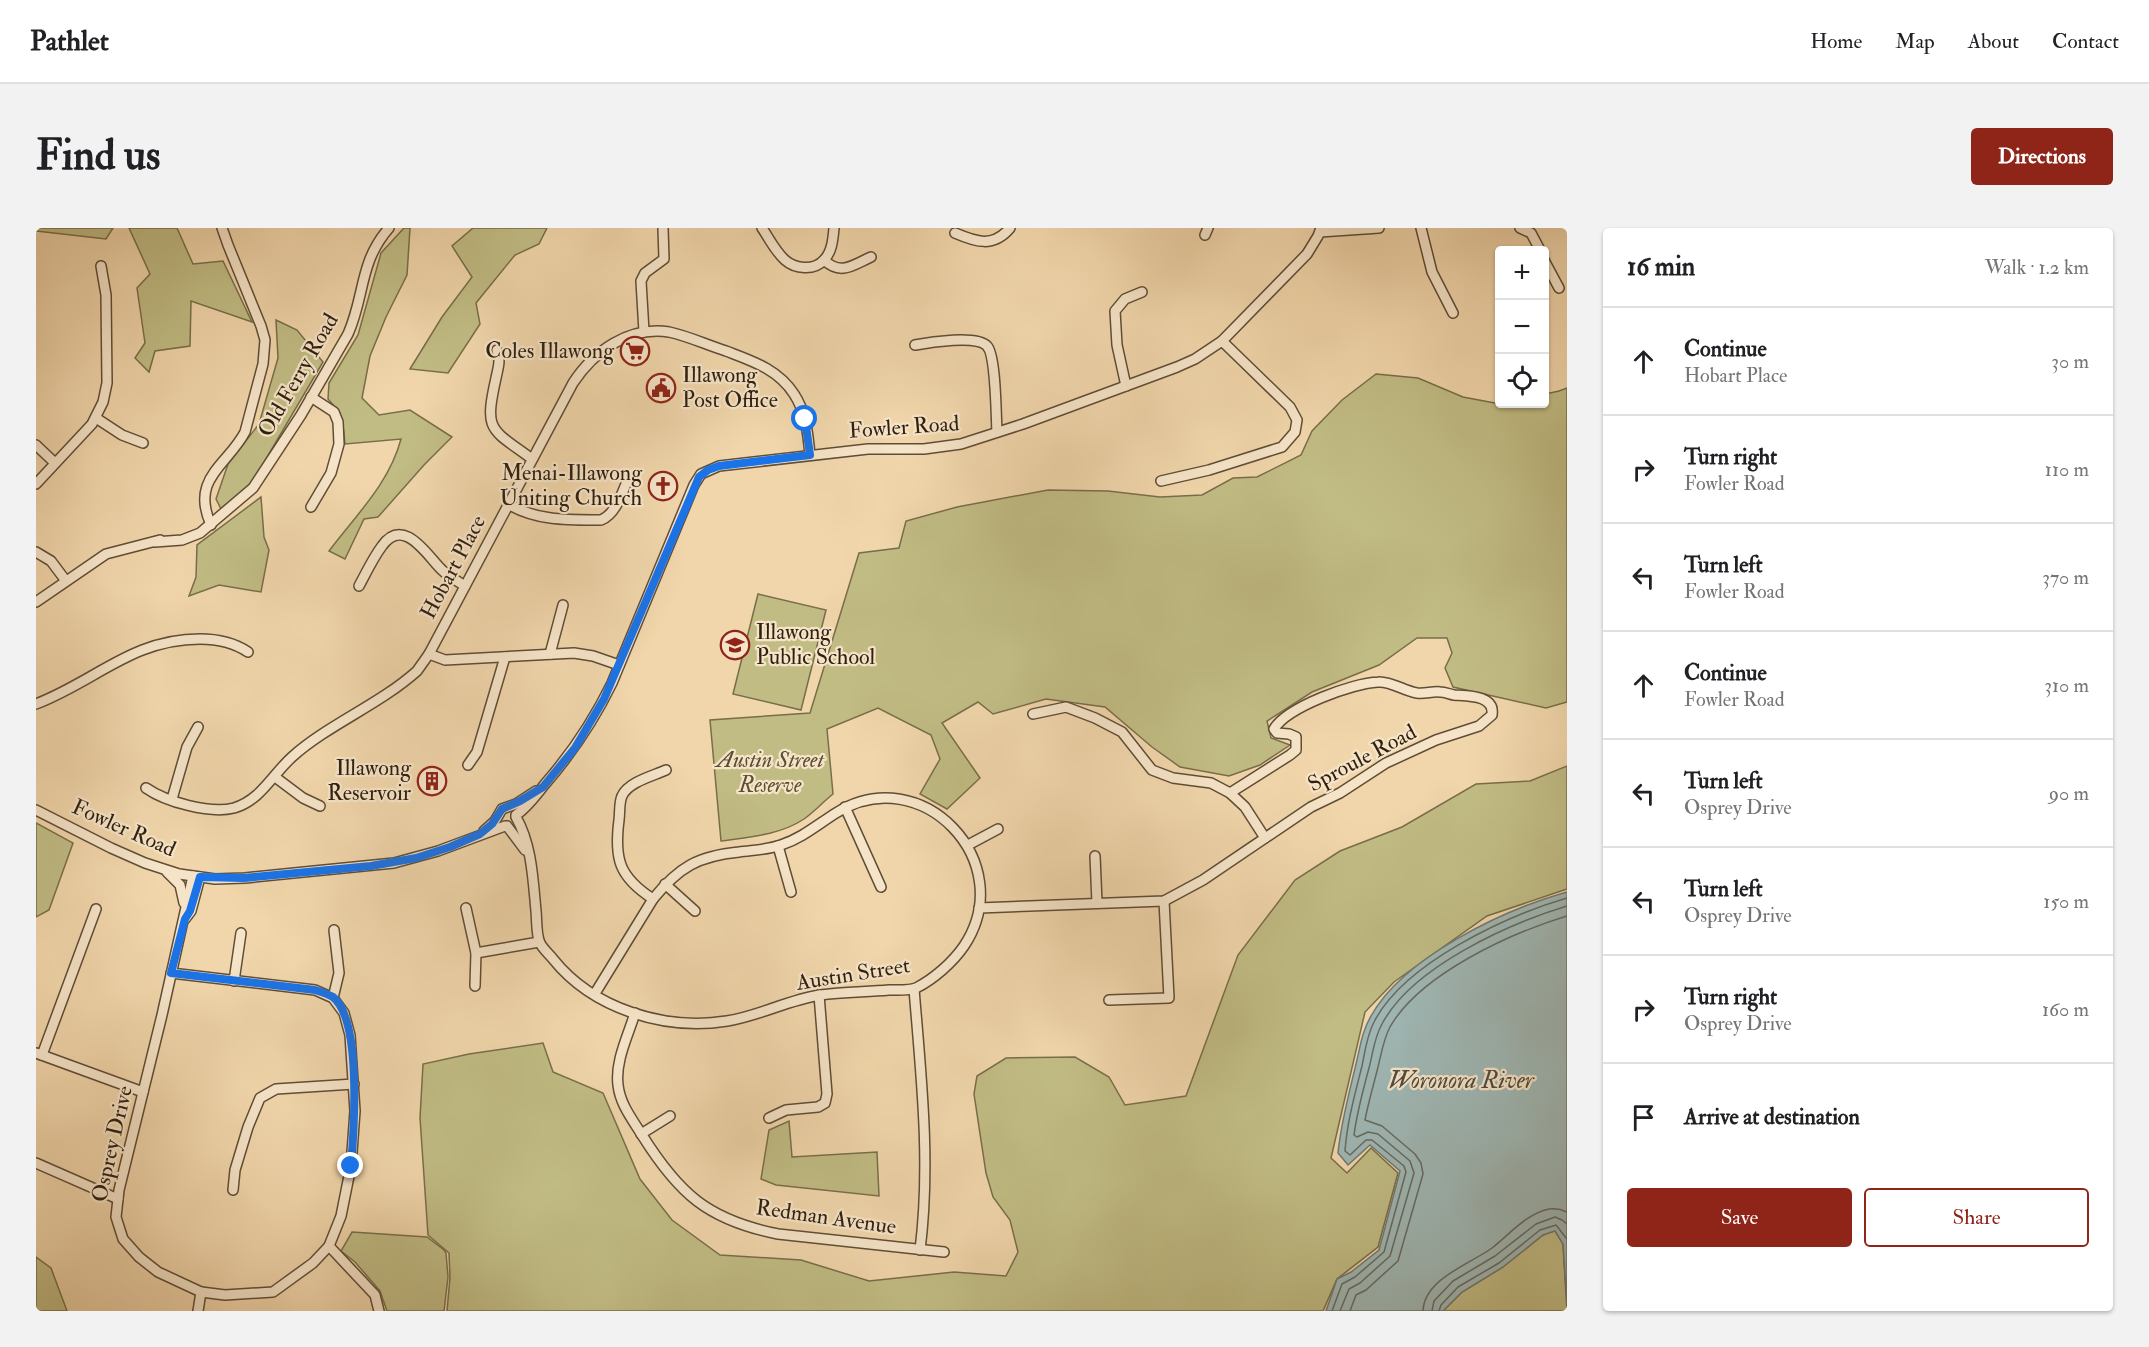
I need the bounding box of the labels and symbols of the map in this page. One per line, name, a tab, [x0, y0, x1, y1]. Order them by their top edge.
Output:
street label: Old Ferry Road	[251, 308, 345, 442]
supermarket icon: Coles Illawong	[619, 335, 651, 367]
place label: Coles Illawong	[485, 337, 615, 365]
place label: Illawong Post Office	[682, 361, 778, 414]
public building icon: Illawong Post Office	[645, 372, 677, 404]
route start	[791, 405, 817, 431]
street label: Fowler Road	[848, 409, 960, 445]
place label: Menai-Illawong Uniting Church	[500, 459, 643, 512]
church icon: Menai-Illawong Uniting Church	[647, 470, 679, 502]
street label: Hobart Place	[414, 510, 492, 624]
place label: Illawong Public School	[756, 618, 875, 671]
school or university icon: Illawong Public School	[719, 629, 751, 661]
street label: Sproule Road	[1303, 718, 1422, 799]
park label: Austin Street Reserve	[714, 746, 825, 799]
place label: Illawong Reservoir	[327, 754, 412, 807]
building icon: Illawong Reservoir	[416, 765, 448, 797]
street label: Fowler Road	[68, 793, 180, 863]
street label: Austin Street	[793, 951, 912, 997]
water label: Woronora River	[1388, 1065, 1535, 1096]
street label: Osprey Drive	[85, 1083, 140, 1205]
route end	[337, 1152, 363, 1178]
street label: Redman Avenue	[754, 1193, 898, 1241]

